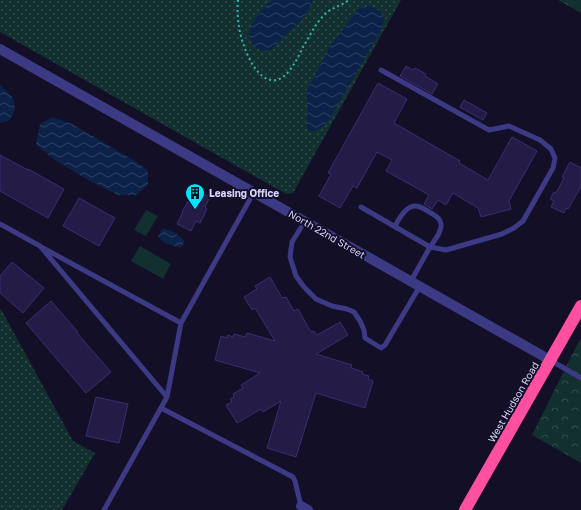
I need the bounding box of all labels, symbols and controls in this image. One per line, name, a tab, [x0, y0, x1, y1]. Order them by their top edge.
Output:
building icon: Leasing Office	[184, 182, 206, 210]
place label: Leasing Office	[209, 187, 279, 199]
street label: North 22nd Street	[287, 207, 367, 261]
street label: West Hudson Road	[485, 360, 541, 444]

